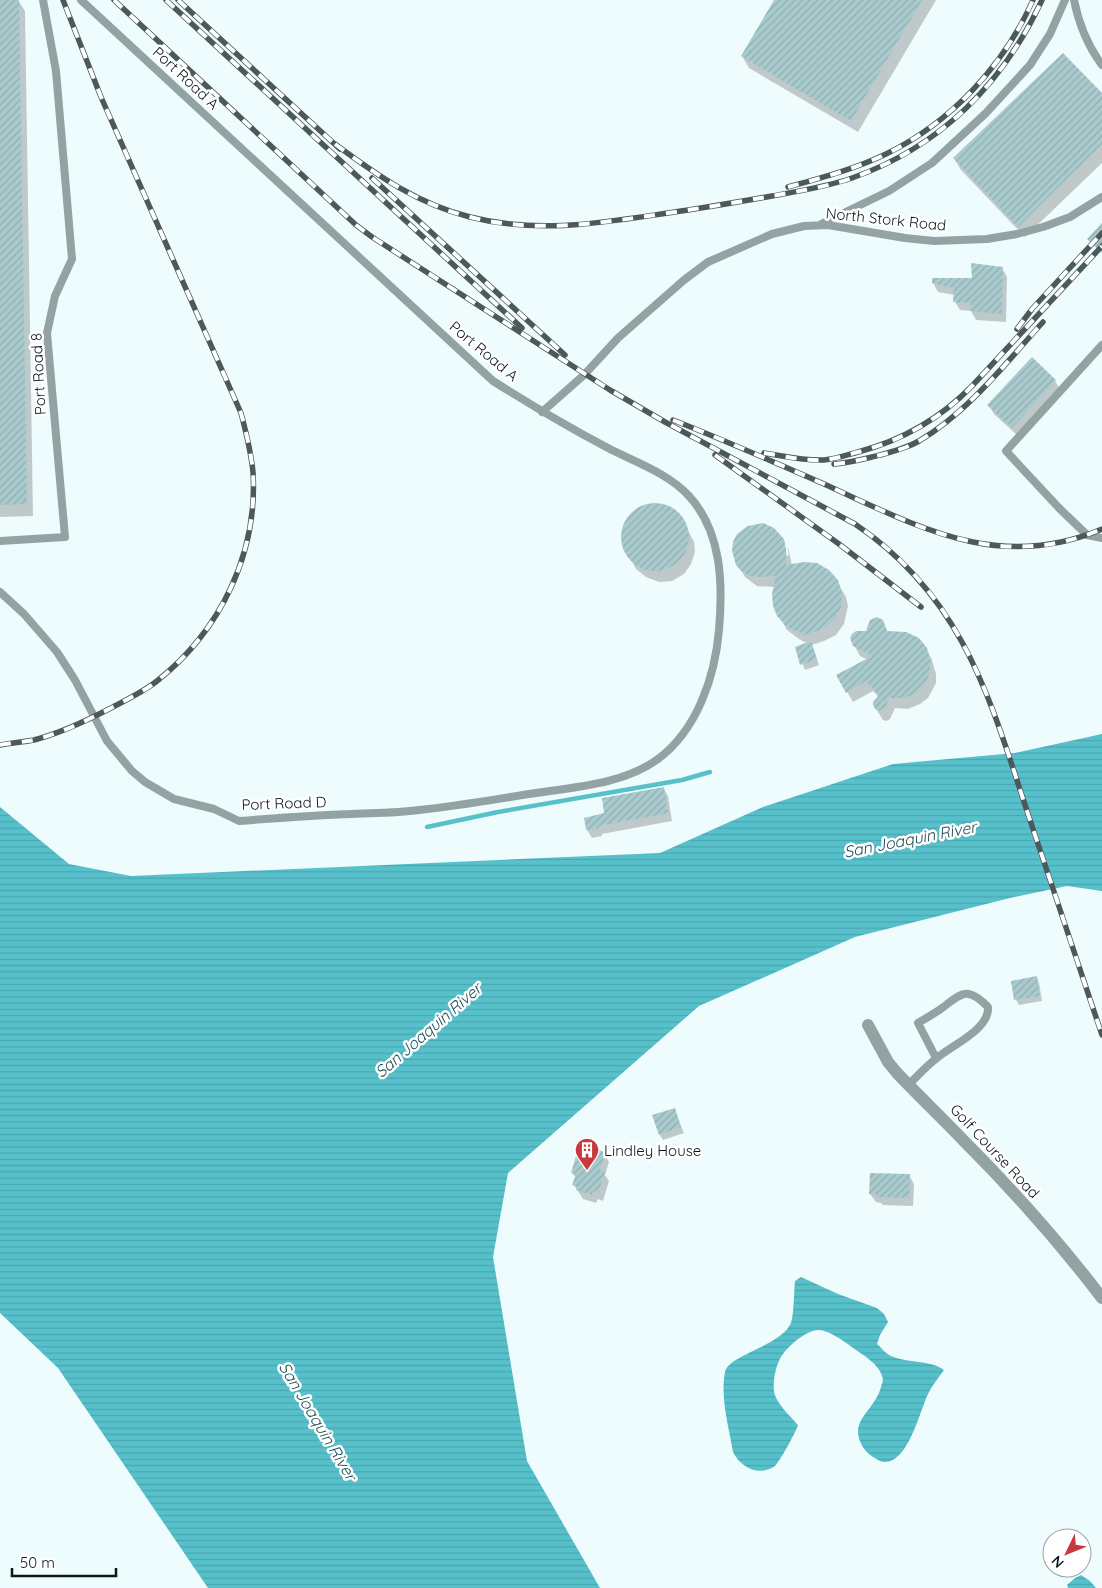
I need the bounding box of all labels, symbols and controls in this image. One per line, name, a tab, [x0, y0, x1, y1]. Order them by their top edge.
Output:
street label: Port Road A	[149, 42, 223, 114]
street label: North Stork Road	[825, 203, 947, 235]
street label: Port Road A	[446, 317, 522, 385]
street label: Port Road 8	[26, 332, 50, 416]
street label: Port Road D	[241, 792, 327, 814]
water label: San Joaquin River	[842, 816, 980, 862]
water label: San Joaquin River	[371, 977, 487, 1082]
street label: Golf Course Road	[946, 1100, 1044, 1202]
building icon: Lindley House	[574, 1137, 600, 1171]
place label: Lindley House	[604, 1141, 701, 1160]
water label: San Joaquin River	[275, 1358, 362, 1485]
north arrow	[1042, 1528, 1092, 1578]
scale bar	[12, 1546, 116, 1578]
text: N	[1047, 1552, 1068, 1572]
text: 50 m	[20, 1553, 55, 1572]

